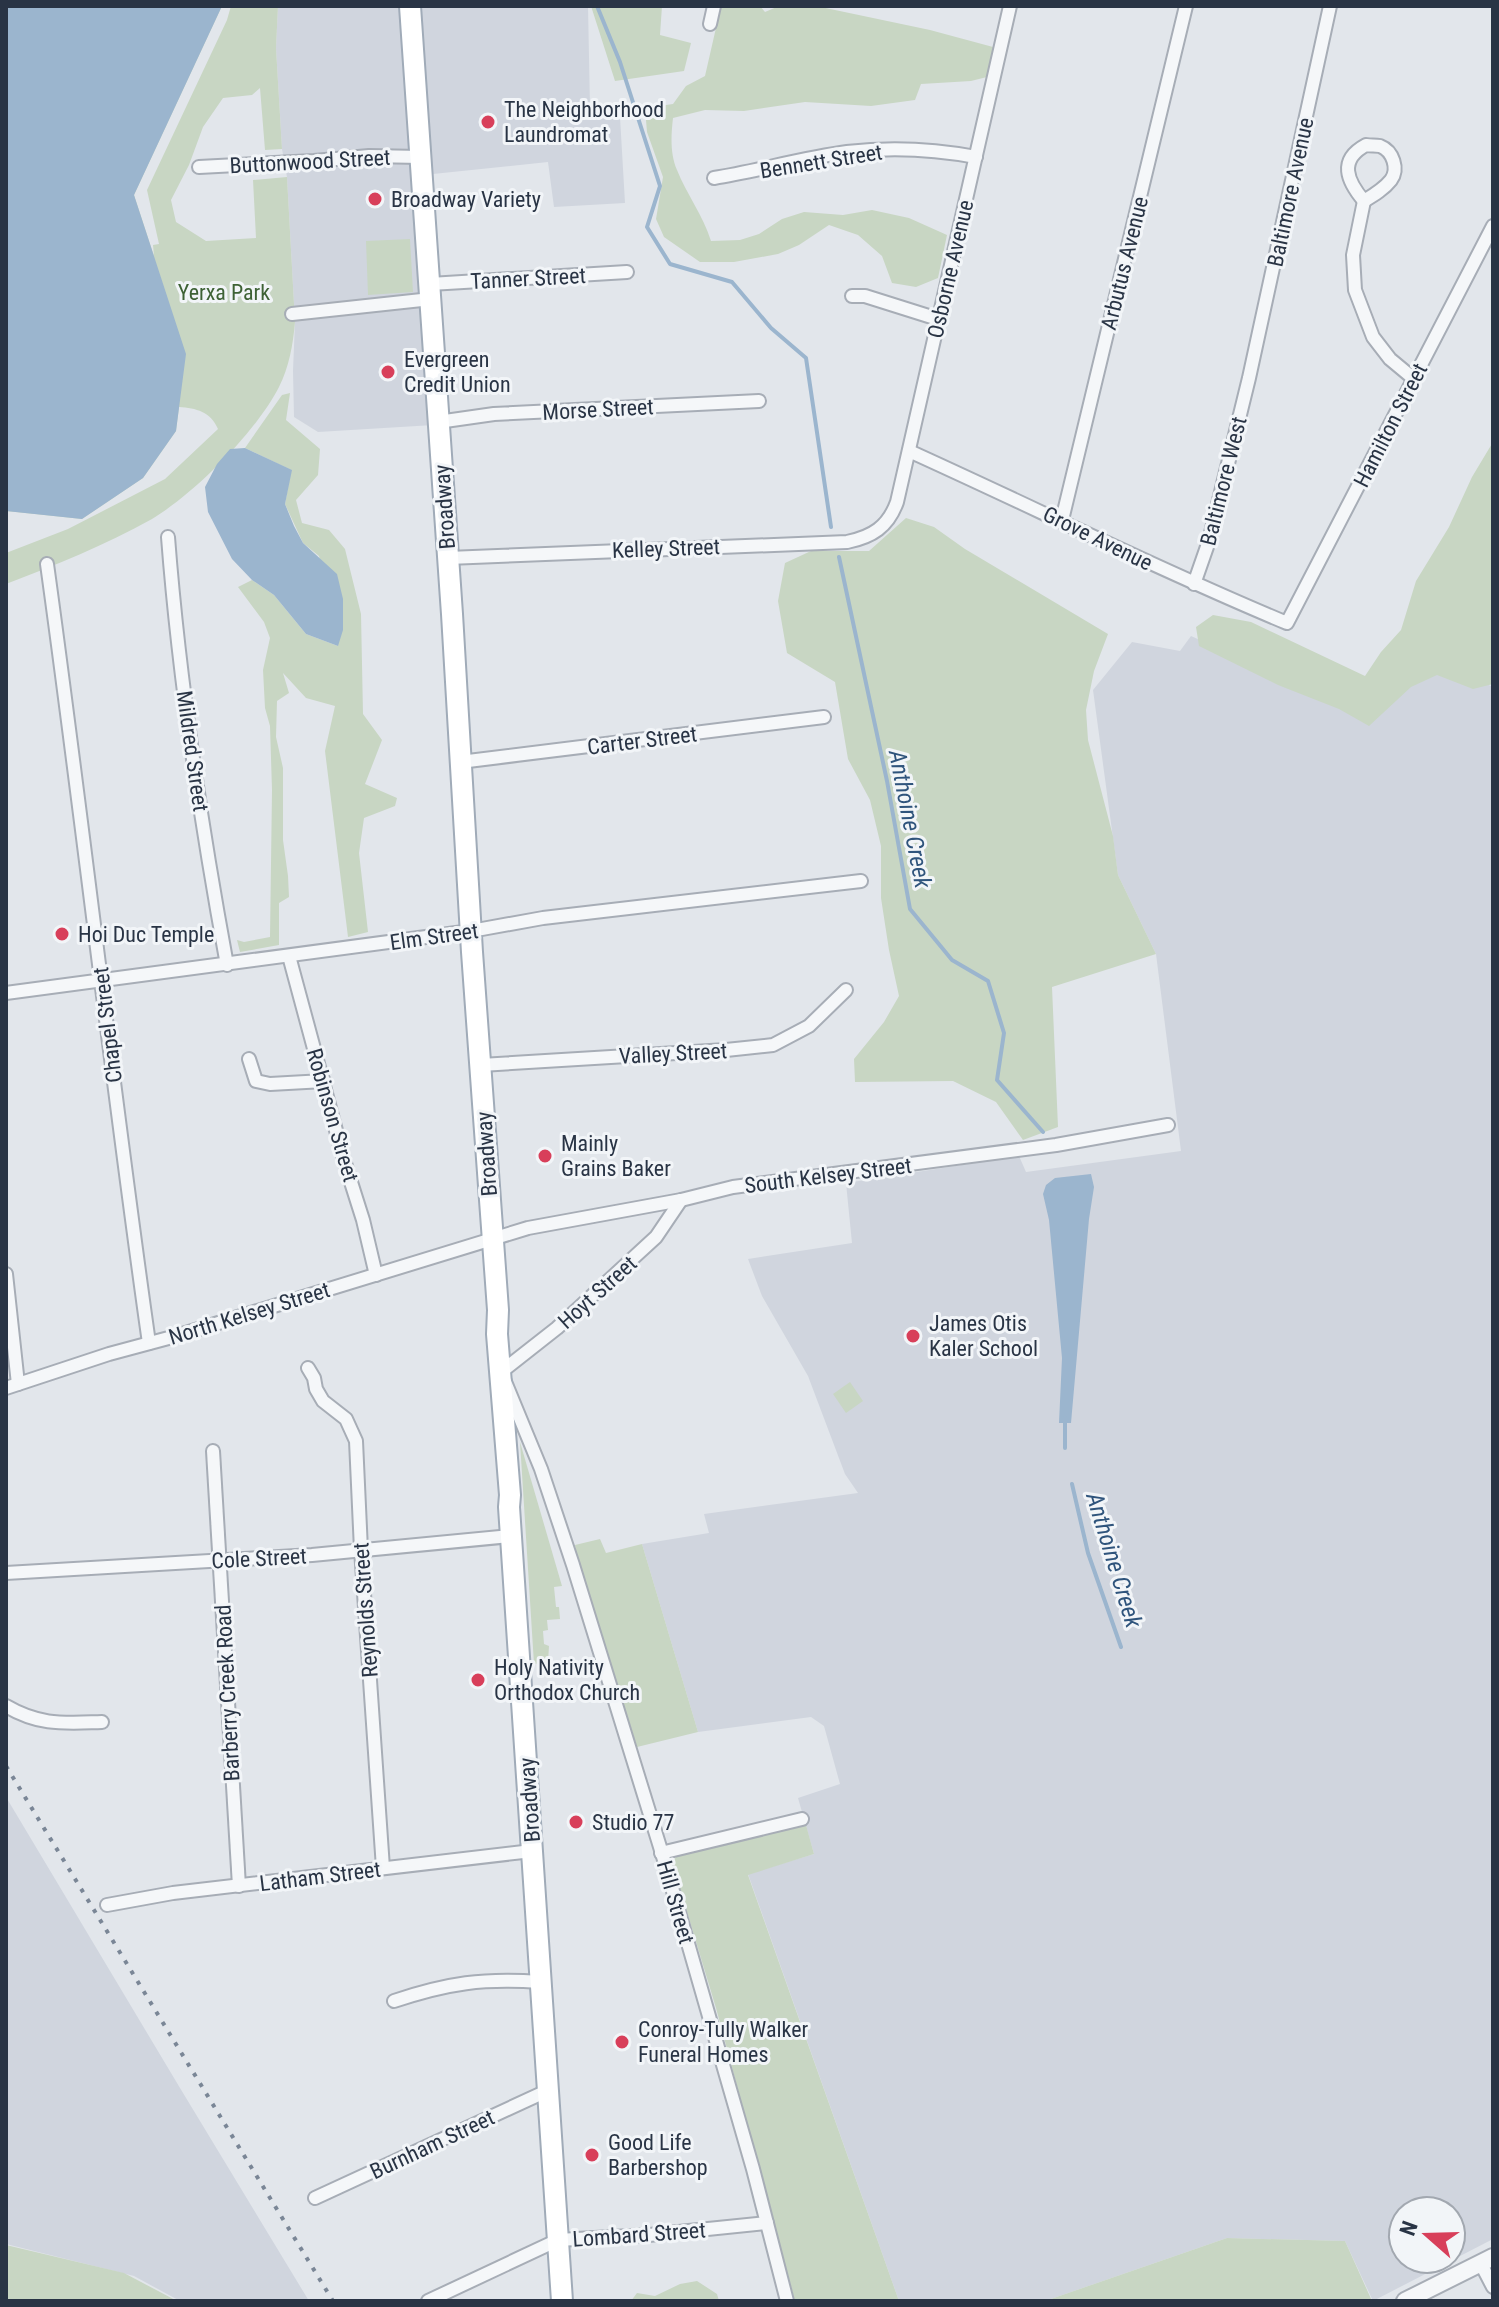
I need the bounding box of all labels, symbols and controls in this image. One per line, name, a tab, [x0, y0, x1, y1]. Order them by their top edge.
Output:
place label: The Neighborhood Laundromat	[504, 97, 664, 147]
marker: The Neighborhood Laundromat	[479, 113, 497, 131]
street label: Baltimore Avenue	[1262, 115, 1319, 269]
street label: Bennett Street	[758, 139, 884, 184]
street label: Buttonwood Street	[229, 145, 391, 178]
place label: Broadway Variety	[391, 187, 541, 212]
marker: Broadway Variety	[366, 190, 384, 208]
street label: Arbutus Avenue	[1096, 194, 1153, 332]
street label: Osborne Avenue	[922, 198, 979, 341]
street label: Tanner Street	[470, 263, 586, 294]
park label: Yerxa Park	[178, 280, 270, 305]
place label: Evergreen Credit Union	[404, 347, 511, 397]
street label: Hamilton Street	[1349, 359, 1432, 491]
marker: Evergreen Credit Union	[379, 363, 397, 381]
street label: Morse Street	[542, 394, 654, 425]
street label: Baltimore West	[1195, 414, 1252, 548]
street label: Broadway	[429, 464, 460, 550]
street label: Grove Avenue	[1039, 501, 1156, 576]
street label: Kelley Street	[612, 534, 720, 563]
street label: Mildred Street	[172, 689, 213, 813]
street label: Carter Street	[586, 721, 698, 760]
water label: Anthoine Creek	[883, 747, 937, 891]
street label: Elm Street	[388, 918, 480, 955]
place label: Hoi Duc Temple	[78, 922, 214, 947]
marker: Hoi Duc Temple	[53, 925, 71, 943]
street label: Chapel Street	[88, 966, 127, 1084]
street label: Valley Street	[618, 1038, 728, 1069]
street label: Robinson Street	[302, 1046, 364, 1185]
street label: Broadway	[471, 1111, 502, 1197]
place label: Mainly Grains Baker	[561, 1131, 671, 1181]
marker: Mainly Grains Baker	[536, 1147, 554, 1165]
street label: South Kelsey Street	[743, 1153, 913, 1198]
street label: Hoyt Street	[553, 1251, 642, 1334]
street label: North Kelsey Street	[166, 1277, 333, 1350]
place label: James Otis Kaler School	[929, 1311, 1038, 1361]
marker: James Otis Kaler School	[904, 1327, 922, 1345]
water label: Anthoine Creek	[1080, 1488, 1148, 1631]
street label: Reynolds Street	[348, 1542, 383, 1678]
street label: Cole Street	[211, 1544, 307, 1573]
street label: Barberry Creek Road	[210, 1604, 245, 1782]
place label: Holy Nativity Orthodox Church	[494, 1655, 640, 1705]
marker: Holy Nativity Orthodox Church	[469, 1671, 487, 1689]
street label: Broadway	[514, 1757, 545, 1843]
place label: Studio 77	[592, 1810, 674, 1835]
marker: Studio 77	[567, 1813, 585, 1831]
street label: Latham Street	[258, 1857, 382, 1896]
street label: Hill Street	[652, 1858, 699, 1947]
place label: Conroy-Tully Walker Funeral Homes	[638, 2017, 809, 2067]
marker: Conroy-Tully Walker Funeral Homes	[613, 2033, 631, 2051]
street label: Burnham Street	[366, 2105, 498, 2184]
place label: Good Life Barbershop	[608, 2130, 708, 2180]
marker: Good Life Barbershop	[583, 2146, 601, 2164]
north arrow	[1387, 2195, 1467, 2275]
street label: Lombard Street	[572, 2217, 706, 2252]
text: N	[1395, 2218, 1423, 2239]

